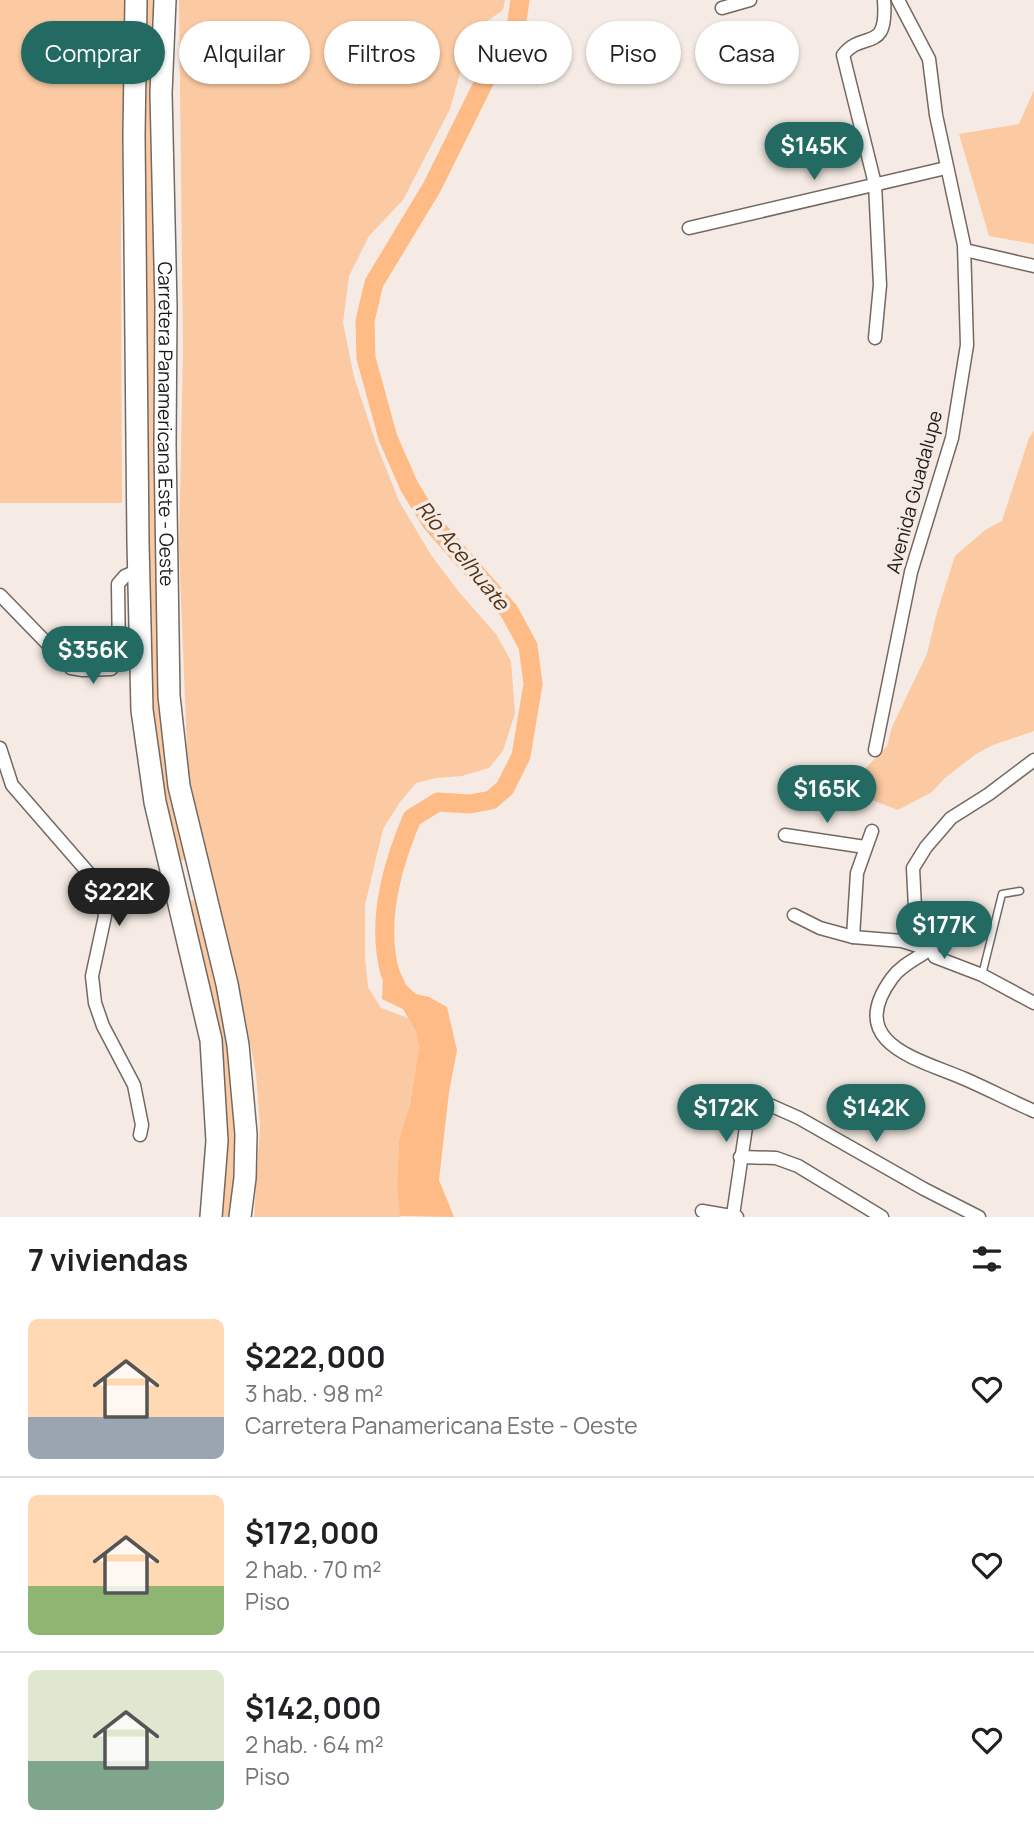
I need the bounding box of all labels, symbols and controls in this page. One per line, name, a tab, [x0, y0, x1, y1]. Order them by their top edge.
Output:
chip: Comprar	[21, 21, 165, 84]
chip: Alquilar	[179, 21, 310, 84]
chip: Filtros	[324, 21, 440, 84]
chip: Nuevo	[454, 21, 572, 84]
chip: Piso	[586, 21, 681, 84]
chip: Casa	[695, 21, 799, 84]
pin: $145K	[765, 122, 863, 182]
text: $145K	[781, 129, 847, 161]
street label: Carretera Panamericana Este - Oeste	[152, 261, 180, 586]
street label: Avenida Guadalupe	[880, 408, 948, 576]
water label: Río Acelhuate	[410, 494, 517, 617]
pin: $356K	[44, 626, 142, 686]
text: $356K	[58, 633, 128, 665]
pin: $165K	[778, 766, 876, 825]
text: $165K	[793, 772, 861, 804]
pin: $222K	[70, 869, 168, 928]
text: $222K	[84, 875, 154, 907]
pin: $177K	[895, 902, 993, 961]
text: $177K	[912, 908, 976, 940]
pin: $172K	[677, 1084, 775, 1144]
pin: $142K	[827, 1084, 925, 1144]
text: $172K	[693, 1091, 759, 1123]
text: $142K	[842, 1091, 910, 1123]
text: 7 viviendas	[28, 1239, 188, 1280]
icon: filters	[968, 1240, 1006, 1278]
text: $222,000	[245, 1336, 386, 1377]
icon: home	[84, 1347, 168, 1431]
icon: heart	[968, 1370, 1006, 1408]
text: 3 hab. · 98 m²	[245, 1377, 383, 1409]
text: Carretera Panamericana Este - Oeste	[245, 1409, 638, 1441]
text: $172,000	[245, 1512, 379, 1553]
icon: home	[84, 1523, 168, 1607]
icon: heart	[968, 1546, 1006, 1584]
text: 2 hab. · 70 m²	[245, 1553, 381, 1585]
text: Piso	[245, 1585, 290, 1617]
text: $142,000	[245, 1687, 381, 1728]
icon: home	[84, 1698, 168, 1782]
icon: heart	[968, 1721, 1006, 1759]
text: 2 hab. · 64 m²	[245, 1728, 384, 1760]
text: Piso	[245, 1760, 290, 1792]

